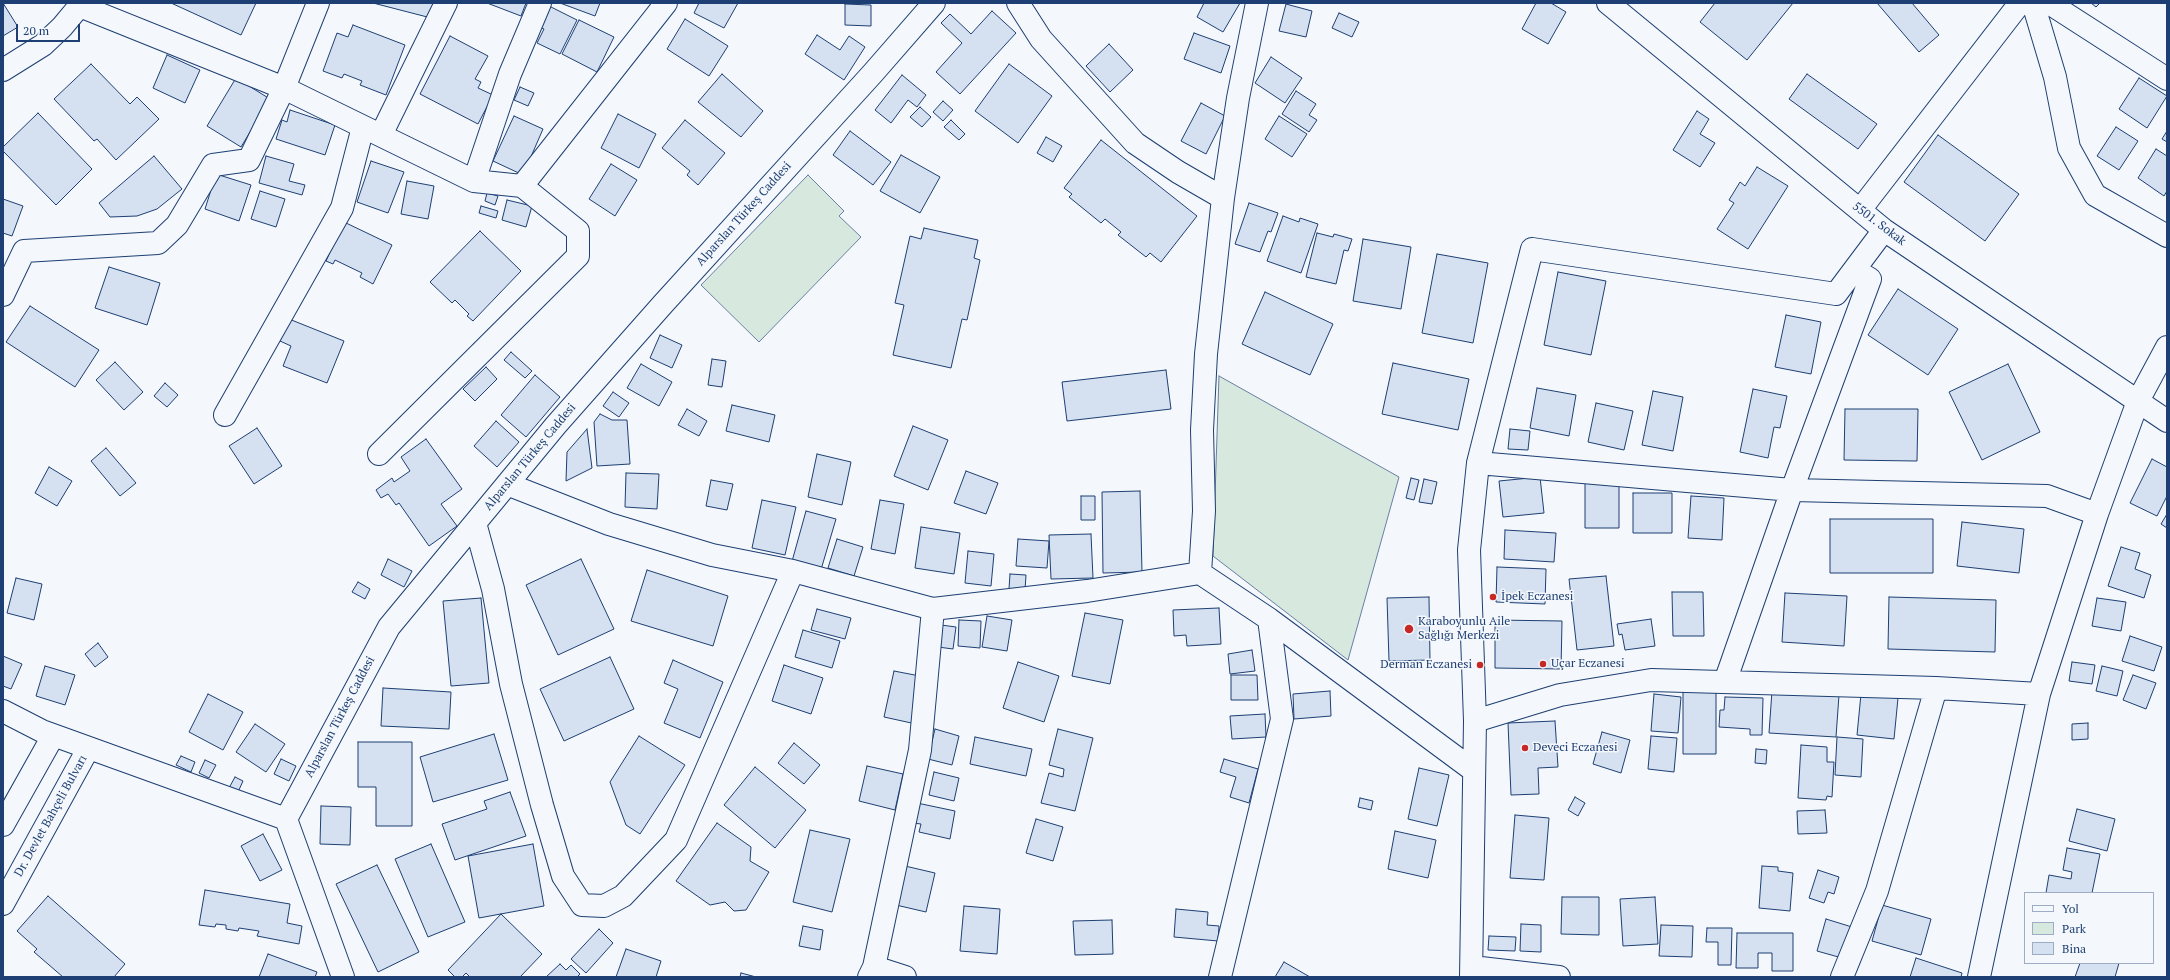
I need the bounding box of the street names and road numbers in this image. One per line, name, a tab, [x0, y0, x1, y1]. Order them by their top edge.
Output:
street label: Alparslan Türkeş Caddesi	[693, 159, 795, 269]
street label: 5501. Sokak	[1849, 199, 1909, 249]
street label: Alparslan Türkeş Caddesi	[481, 401, 579, 513]
street label: Alparslan Türkeş Caddesi	[302, 654, 378, 780]
street label: Dr. Devlet Bahçeli Bulvarı	[12, 753, 90, 879]

